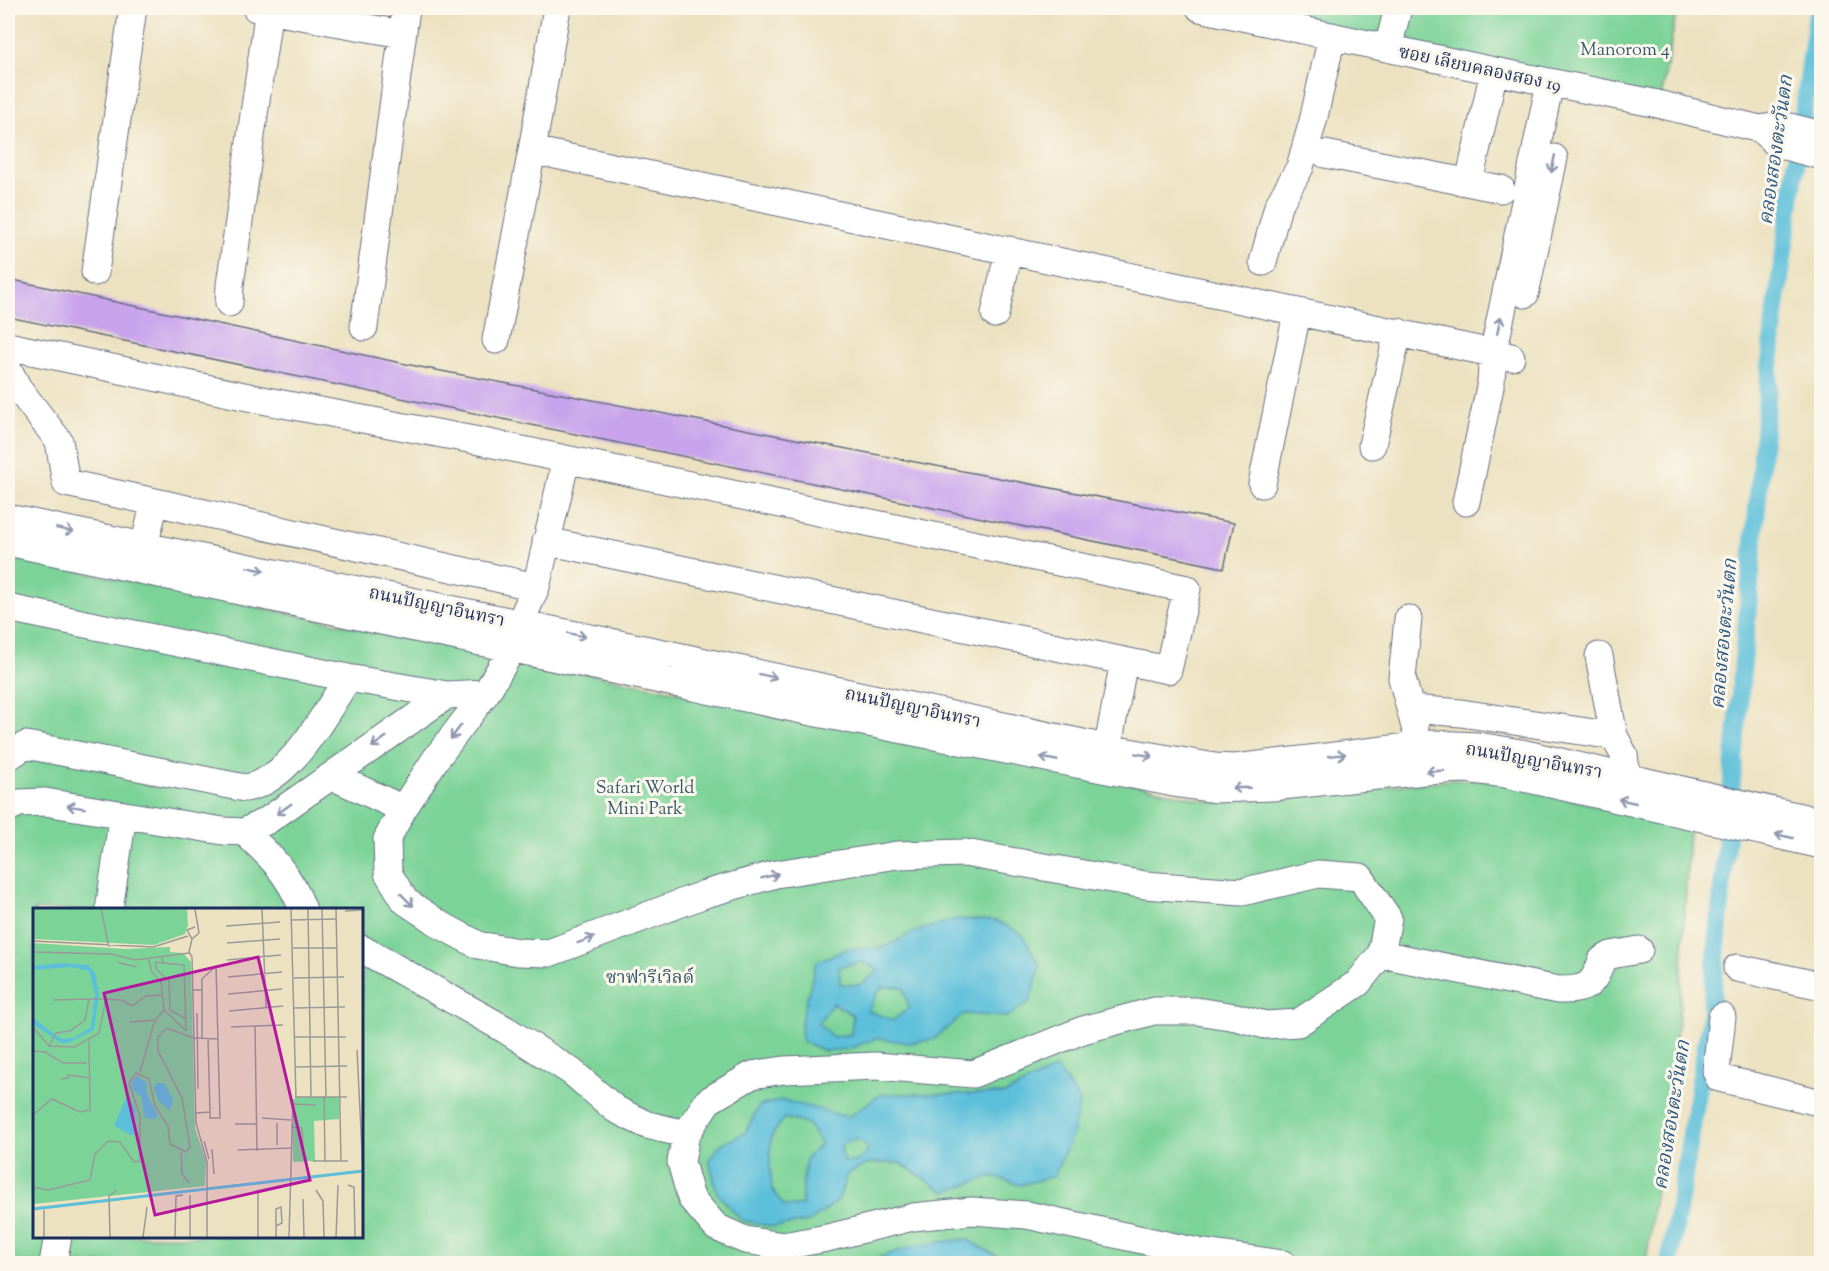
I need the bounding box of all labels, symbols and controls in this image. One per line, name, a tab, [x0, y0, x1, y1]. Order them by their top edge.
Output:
park label: Manorom 4	[1580, 38, 1670, 64]
street label: ซอย เลียบคลองสอง 19	[1396, 40, 1564, 100]
water label: คลองสองตะวันตก	[1753, 73, 1802, 227]
one-way arrow	[1547, 154, 1558, 173]
one-way arrow	[1494, 315, 1506, 334]
one-way arrow	[55, 525, 74, 536]
water label: คลองสองตะวันตก	[1704, 557, 1747, 711]
one-way arrow	[246, 564, 265, 575]
street label: ถนนปัญญาอินทรา	[366, 581, 507, 635]
one-way arrow	[567, 630, 587, 641]
one-way arrow	[758, 670, 777, 682]
street label: ถนนปัญญาอินทรา	[842, 682, 983, 736]
one-way arrow	[450, 724, 463, 740]
one-way arrow	[372, 736, 388, 748]
street label: ถนนปัญญาอินทรา	[1463, 737, 1604, 787]
one-way arrow	[1133, 750, 1153, 761]
one-way arrow	[1327, 750, 1346, 761]
one-way arrow	[1040, 753, 1059, 764]
one-way arrow	[1426, 765, 1446, 776]
park label: Safari World Mini Park	[596, 776, 694, 823]
one-way arrow	[1232, 782, 1252, 794]
one-way arrow	[1618, 795, 1637, 806]
one-way arrow	[67, 802, 86, 813]
one-way arrow	[276, 803, 292, 815]
one-way arrow	[1775, 830, 1794, 841]
one-way arrow	[760, 870, 779, 882]
one-way arrow	[400, 892, 415, 907]
inset map	[33, 908, 363, 1238]
one-way arrow	[576, 933, 595, 944]
park label: ซาฟารีเวิลด์	[606, 966, 694, 992]
water label: คลองสองตะวันตก	[1647, 1038, 1700, 1192]

